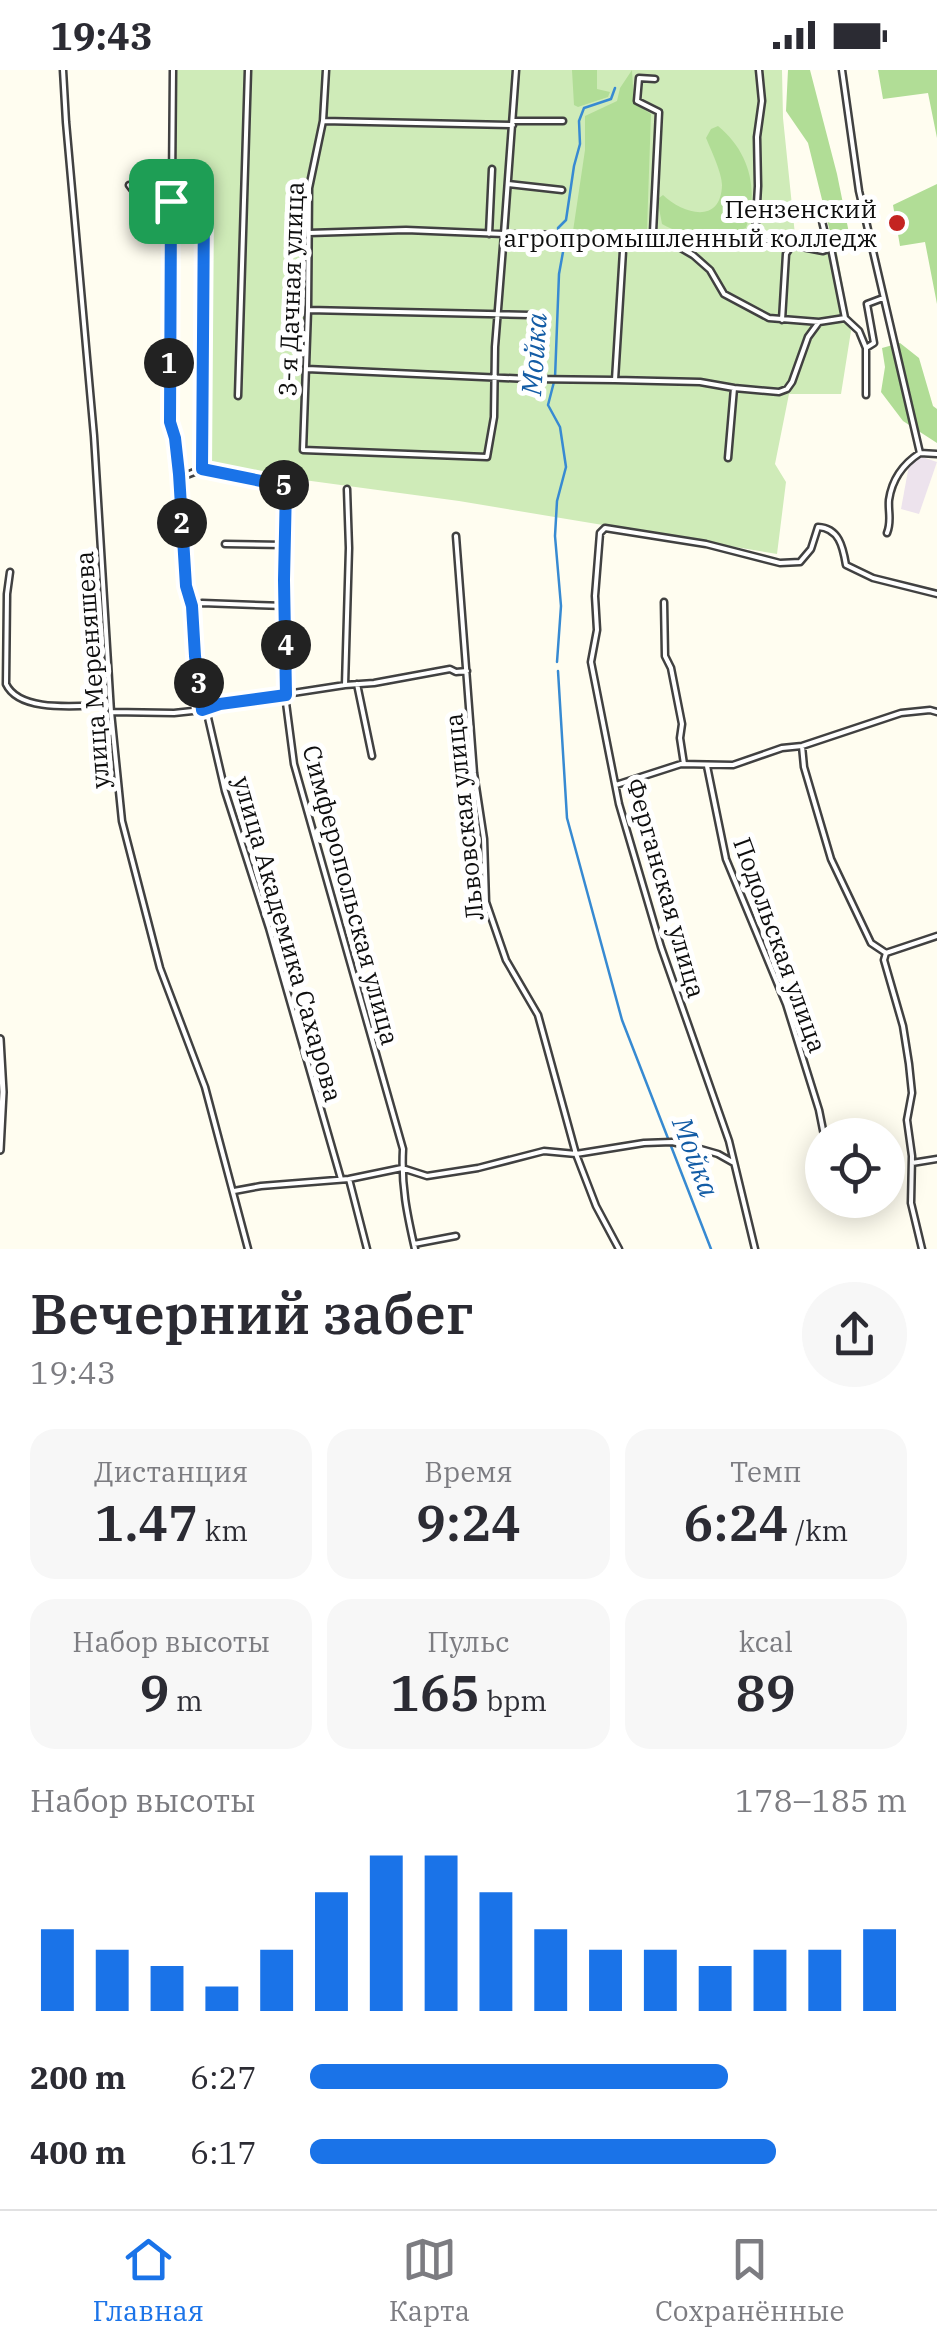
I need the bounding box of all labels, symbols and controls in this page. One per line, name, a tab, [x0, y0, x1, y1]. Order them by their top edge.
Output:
text: 19:43	[50, 11, 153, 60]
pin	[129, 159, 214, 244]
icon: arrive	[144, 174, 199, 229]
street label: 3-я Дачная улица	[270, 181, 311, 397]
place label: Пензенский агропромышленный колледж	[503, 192, 877, 254]
marker: Пензенский агропромышленный колледж	[886, 212, 908, 234]
water label: Мойка	[512, 311, 555, 397]
pin: 1	[144, 338, 194, 388]
text: 1	[161, 344, 177, 381]
pin: 5	[259, 460, 309, 510]
text: 5	[276, 466, 292, 503]
pin: 2	[157, 498, 207, 548]
text: 2	[174, 504, 190, 541]
street label: улица Мереняшева	[67, 550, 116, 790]
pin: 4	[261, 620, 311, 670]
text: 4	[278, 626, 294, 663]
pin: 3	[174, 658, 224, 708]
text: 3	[191, 664, 207, 701]
street label: Львовская улица	[436, 712, 491, 922]
street label: Симферопольская улица	[296, 741, 407, 1048]
street label: улица Академика Сахарова	[226, 772, 351, 1106]
street label: Ферганская улица	[619, 774, 714, 1002]
street label: Подольская улица	[726, 833, 835, 1057]
water label: Мойка	[664, 1111, 729, 1202]
map controls	[805, 1118, 905, 1218]
button: locate	[805, 1118, 905, 1218]
text: Вечерний забег	[30, 1278, 473, 1349]
button: share	[802, 1282, 907, 1387]
text: 19:43	[30, 1351, 116, 1393]
text: Дистанция	[94, 1453, 248, 1490]
text: Время	[424, 1453, 513, 1490]
text: Темп	[730, 1453, 802, 1490]
text: 1.47	[94, 1490, 198, 1555]
text: 9:24	[416, 1490, 521, 1555]
text: 6:24	[683, 1490, 788, 1555]
text: km	[198, 1512, 248, 1549]
text: /km	[788, 1512, 848, 1549]
text: Набор высоты	[72, 1623, 270, 1660]
text: Пульс	[427, 1623, 510, 1660]
text: kcal	[739, 1623, 793, 1660]
text: 9	[140, 1660, 170, 1725]
text: 165	[390, 1660, 480, 1725]
text: 89	[736, 1660, 796, 1725]
text: m	[170, 1682, 203, 1719]
text: bpm	[480, 1682, 547, 1719]
text: Набор высоты	[30, 1779, 256, 1821]
text: 178–185 m	[735, 1779, 907, 1821]
text: 200 m	[30, 2056, 126, 2098]
text: 6:27	[190, 2056, 257, 2098]
text: 400 m	[30, 2131, 126, 2173]
text: 6:17	[190, 2131, 257, 2173]
tab: Главная	[92, 2232, 204, 2329]
tab: Карта	[389, 2232, 470, 2329]
tab: Сохранённые	[655, 2232, 845, 2329]

